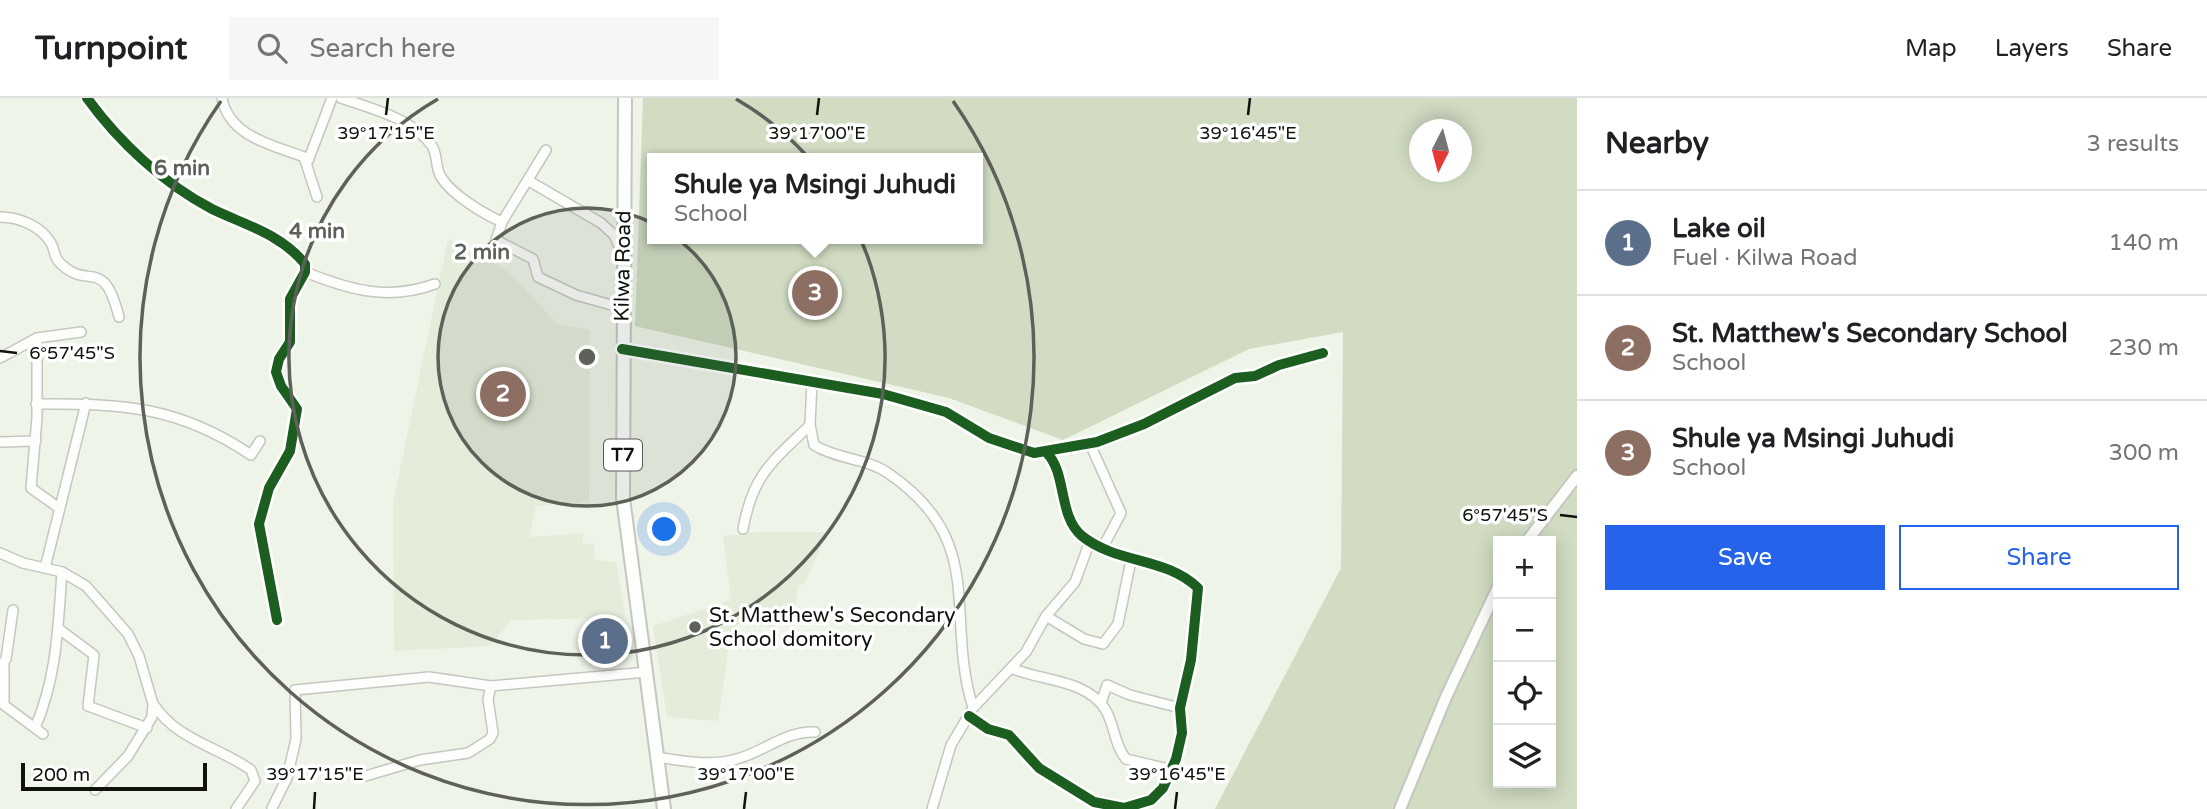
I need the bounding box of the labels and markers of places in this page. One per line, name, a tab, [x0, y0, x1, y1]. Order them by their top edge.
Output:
pin: 3	[792, 267, 838, 319]
centre of rings	[575, 345, 599, 369]
pin: 2	[480, 368, 526, 420]
place label: St. Matthew's Secondary School domitory	[709, 603, 956, 652]
pin: 1	[582, 615, 628, 667]
marker: St. Matthew's Secondary School domitory	[687, 619, 703, 635]

